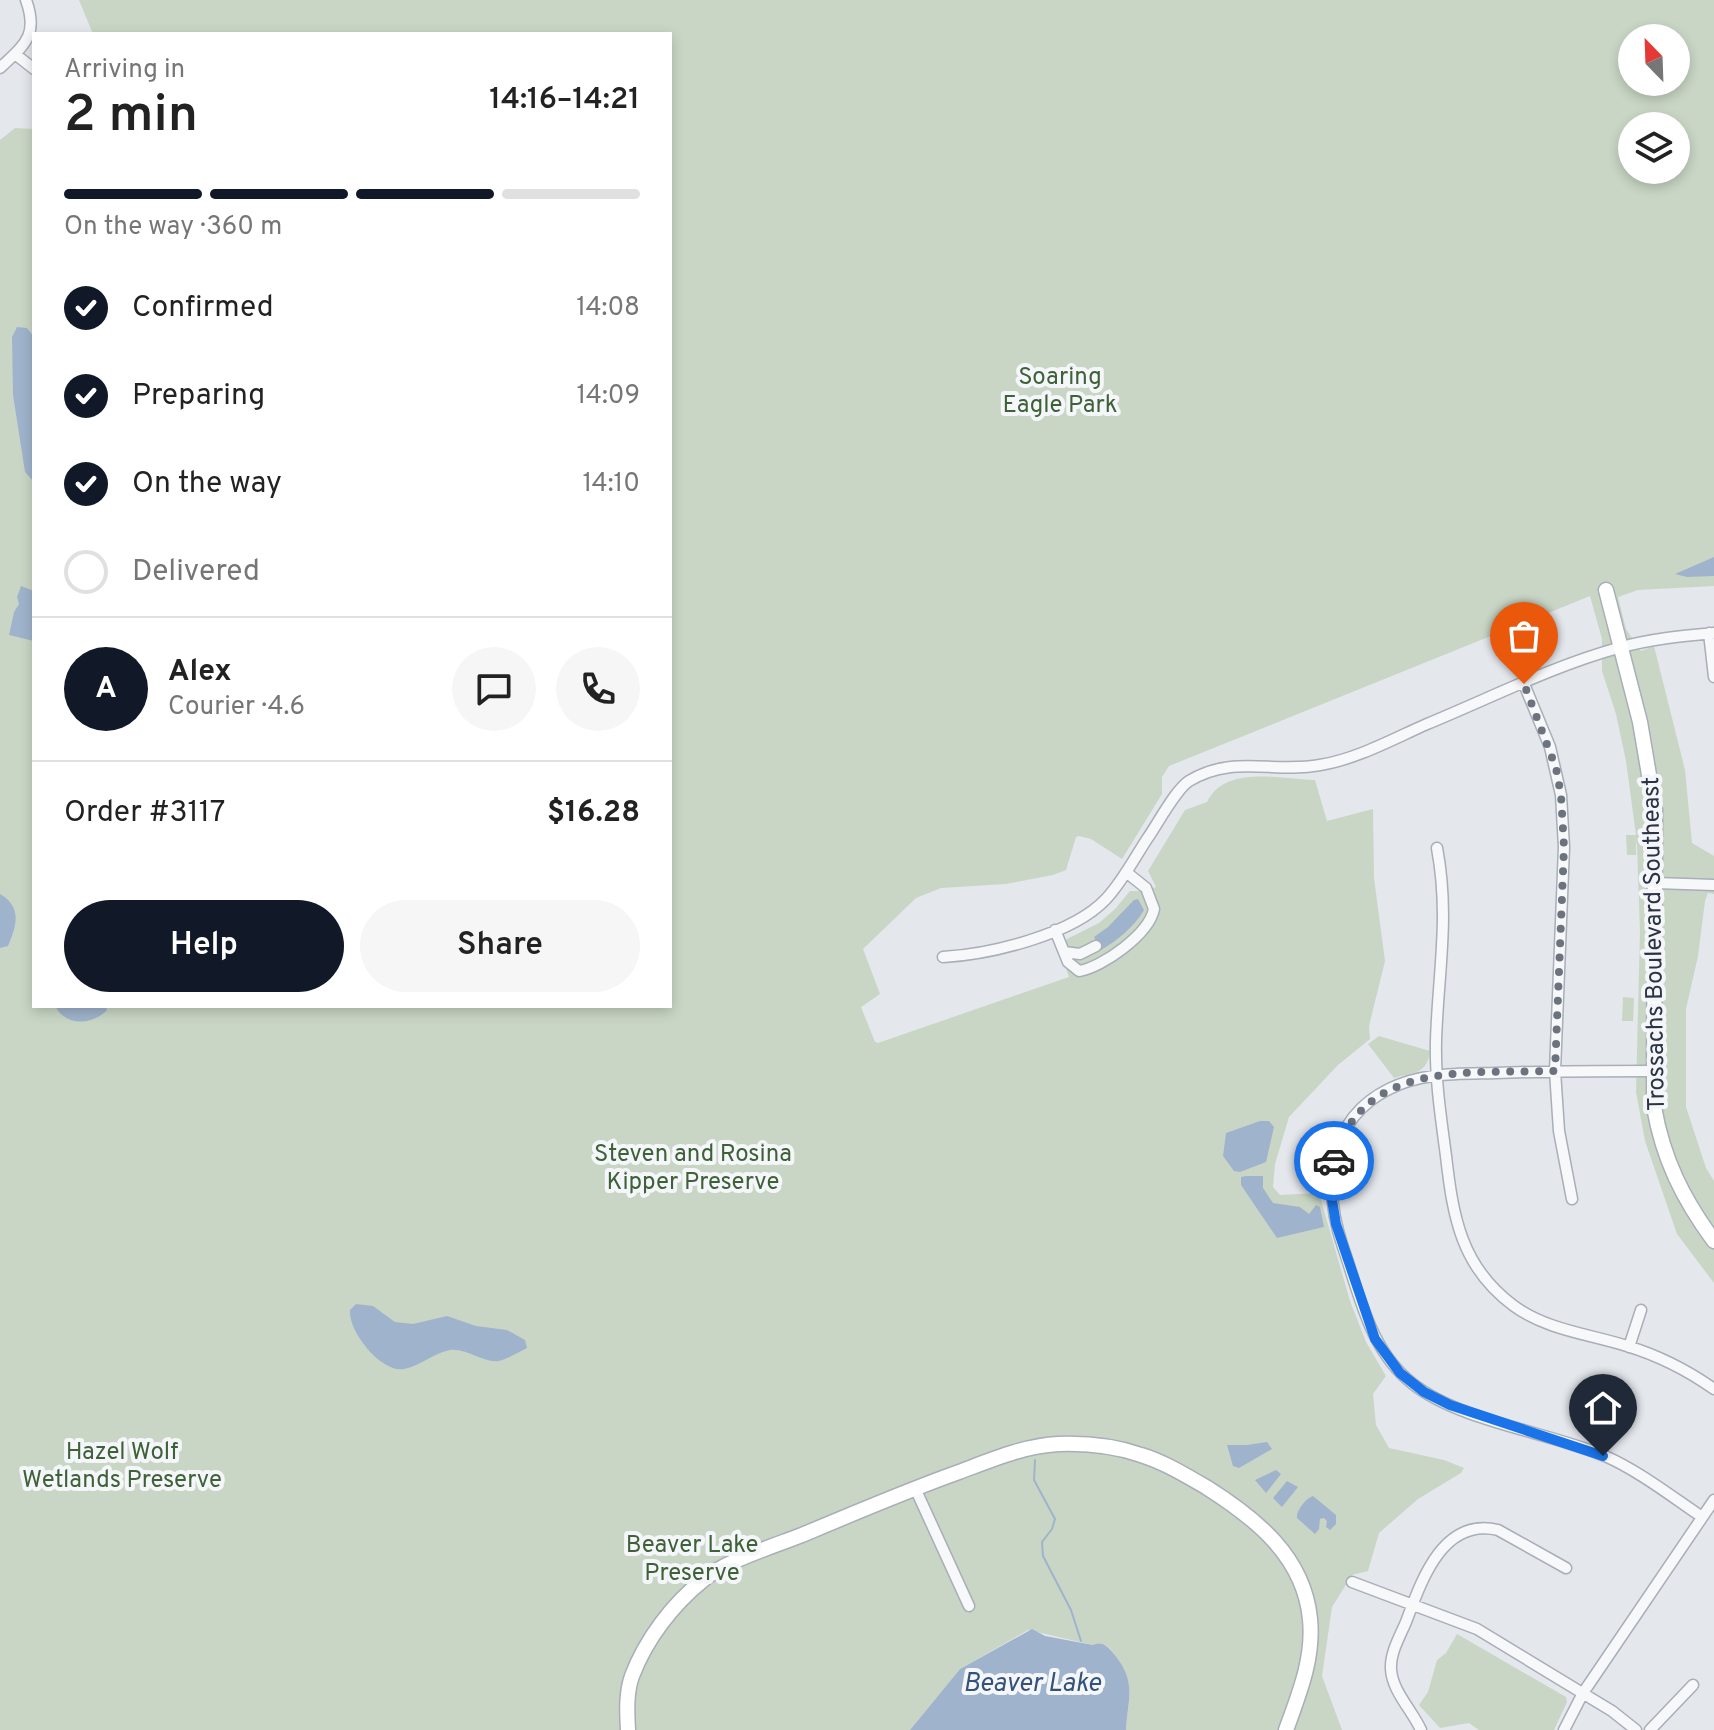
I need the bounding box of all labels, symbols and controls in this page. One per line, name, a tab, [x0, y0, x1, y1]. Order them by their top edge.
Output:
north arrow	[1618, 24, 1690, 96]
map controls	[1618, 24, 1690, 184]
text: Arriving in	[64, 54, 185, 87]
text: 14:16–14:21	[489, 82, 640, 119]
text: 2 min	[64, 84, 198, 150]
button: layers	[1618, 112, 1690, 184]
text: On the way · 360 m	[64, 211, 282, 244]
icon: check	[64, 286, 108, 330]
text: Confirmed	[132, 290, 274, 327]
text: 14:08	[576, 292, 640, 325]
park label: Soaring Eagle Park	[1002, 363, 1118, 421]
icon: check	[64, 374, 108, 418]
text: Preparing	[132, 378, 265, 415]
text: 14:09	[577, 380, 640, 413]
icon: check	[64, 462, 108, 506]
text: On the way	[132, 466, 282, 503]
text: 14:10	[582, 468, 640, 501]
text: Delivered	[132, 554, 260, 591]
pin	[1490, 602, 1558, 684]
icon: bag	[1502, 614, 1546, 658]
button: chat	[452, 647, 536, 731]
button: phone	[556, 647, 640, 731]
text: Alex	[168, 654, 232, 691]
text: A	[95, 671, 117, 708]
text: Courier · 4.6	[168, 691, 305, 724]
street label: Trossachs Boulevard Southeast	[1637, 776, 1673, 1111]
text: Order #3117	[64, 795, 225, 832]
text: $16.28	[547, 795, 640, 832]
button: Help	[64, 900, 344, 992]
button: Share	[360, 900, 640, 992]
courier	[1294, 1121, 1374, 1201]
icon: car	[1312, 1139, 1356, 1183]
park label: Steven and Rosina Kipper Preserve	[594, 1140, 792, 1198]
pin	[1569, 1374, 1637, 1456]
icon: home	[1581, 1386, 1625, 1430]
park label: Hazel Wolf Wetlands Preserve	[22, 1438, 222, 1496]
park label: Beaver Lake Preserve	[626, 1531, 758, 1589]
water label: Beaver Lake	[963, 1668, 1101, 1701]

